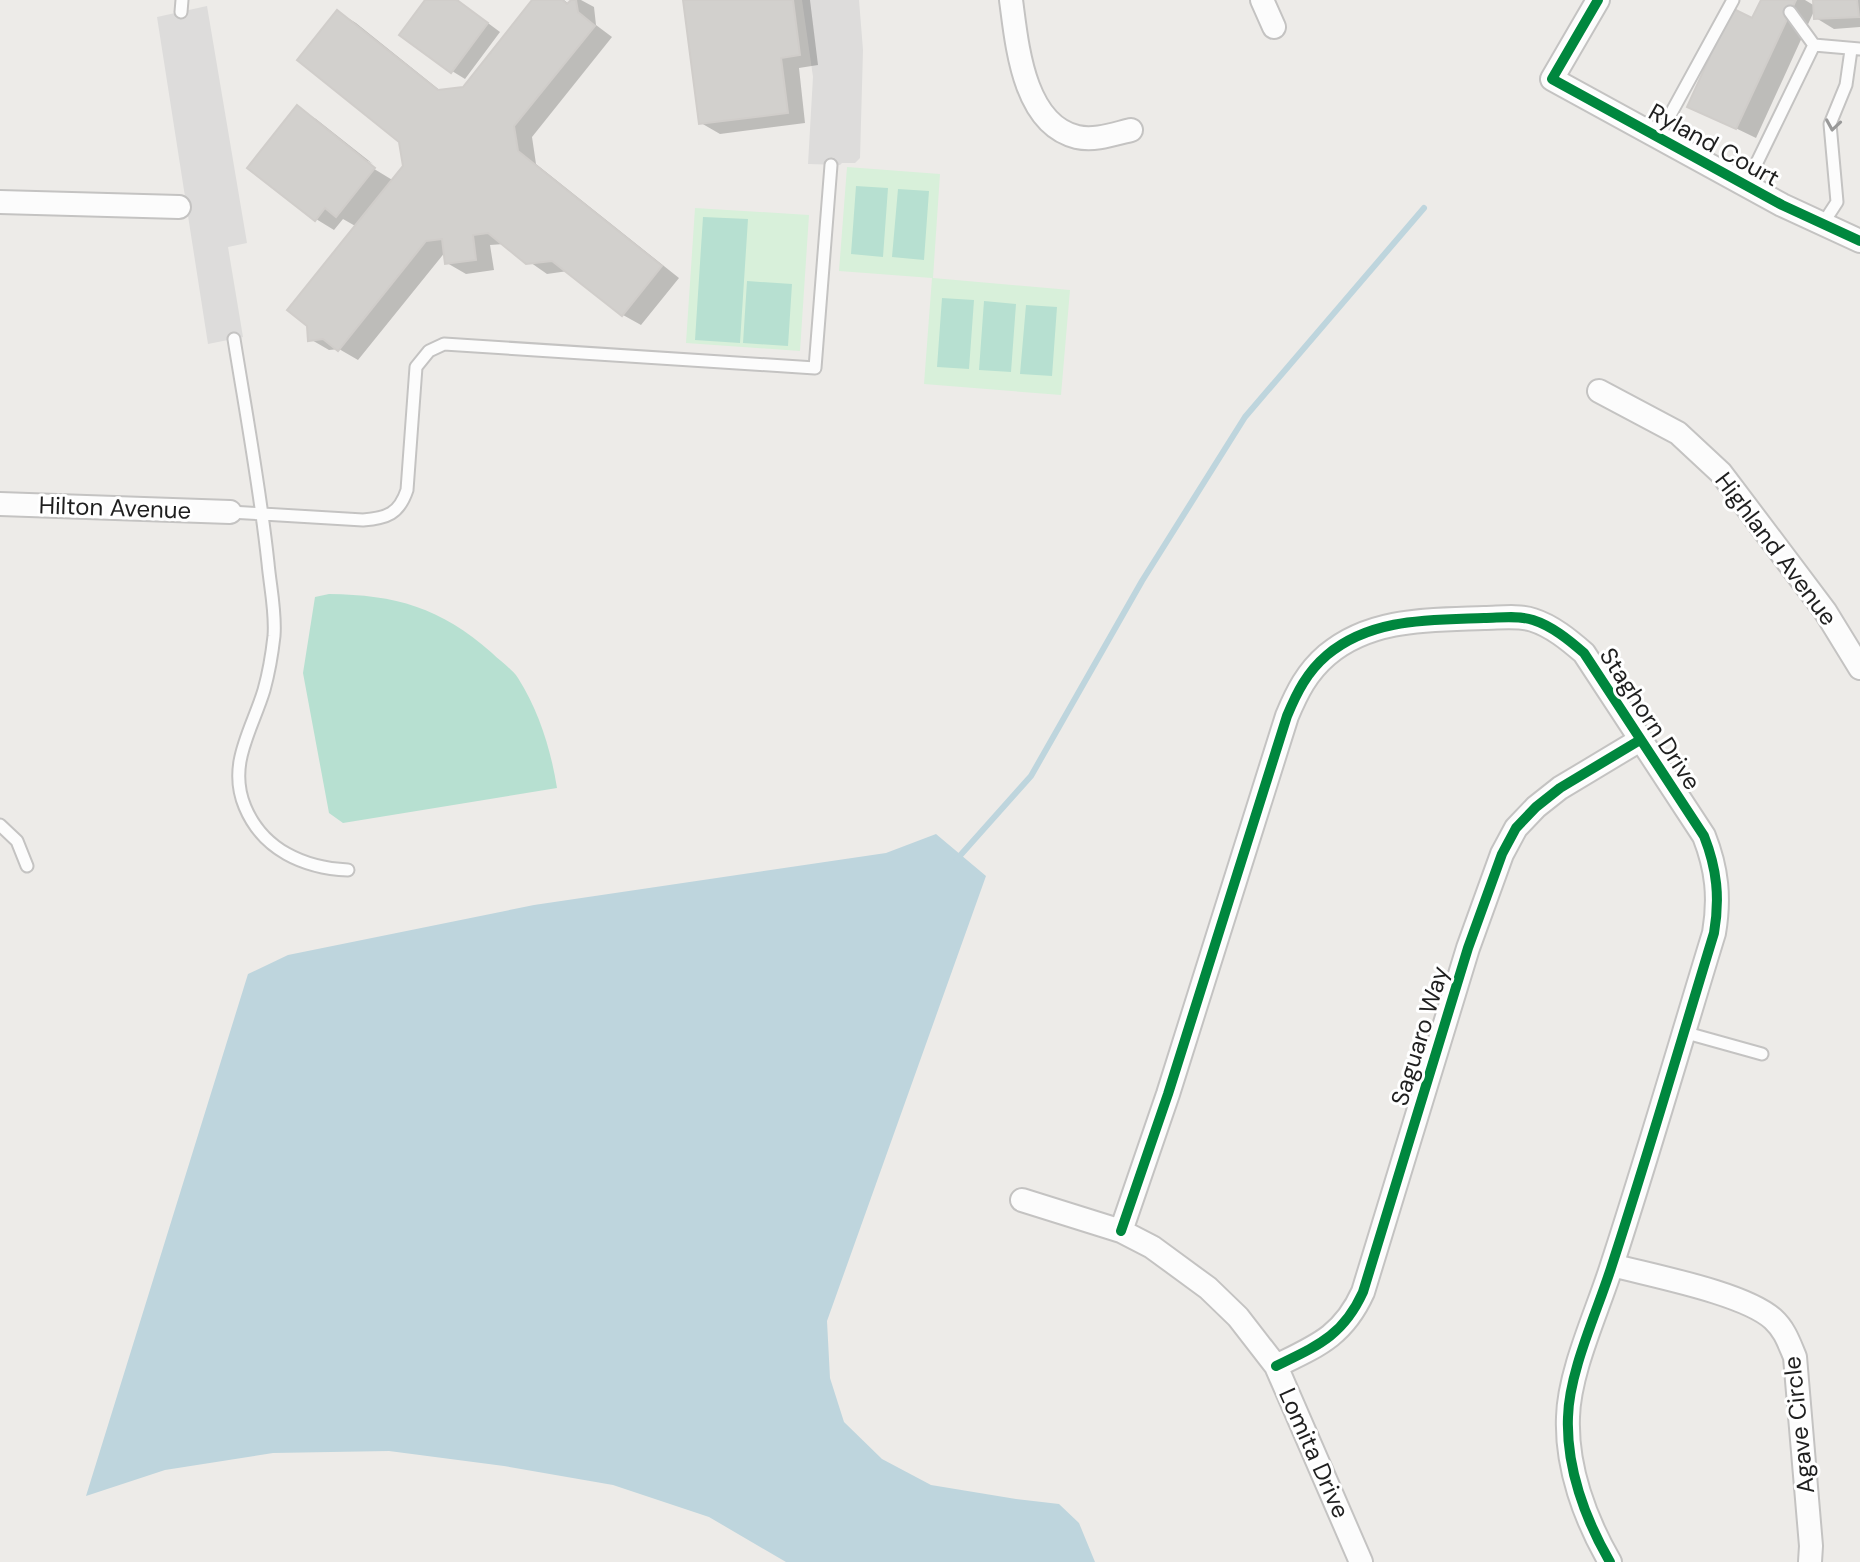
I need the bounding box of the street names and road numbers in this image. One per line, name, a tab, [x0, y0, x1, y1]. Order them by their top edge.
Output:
street label: Ryland Court	[1643, 96, 1785, 193]
street label: Highland Avenue	[1709, 466, 1844, 632]
street label: Hilton Avenue	[38, 489, 192, 526]
street label: Staghorn Drive	[1593, 642, 1708, 796]
street label: Saguaro Way	[1384, 962, 1455, 1109]
street label: Agave Circle	[1776, 1355, 1821, 1495]
street label: Lomita Drive	[1272, 1383, 1357, 1523]

